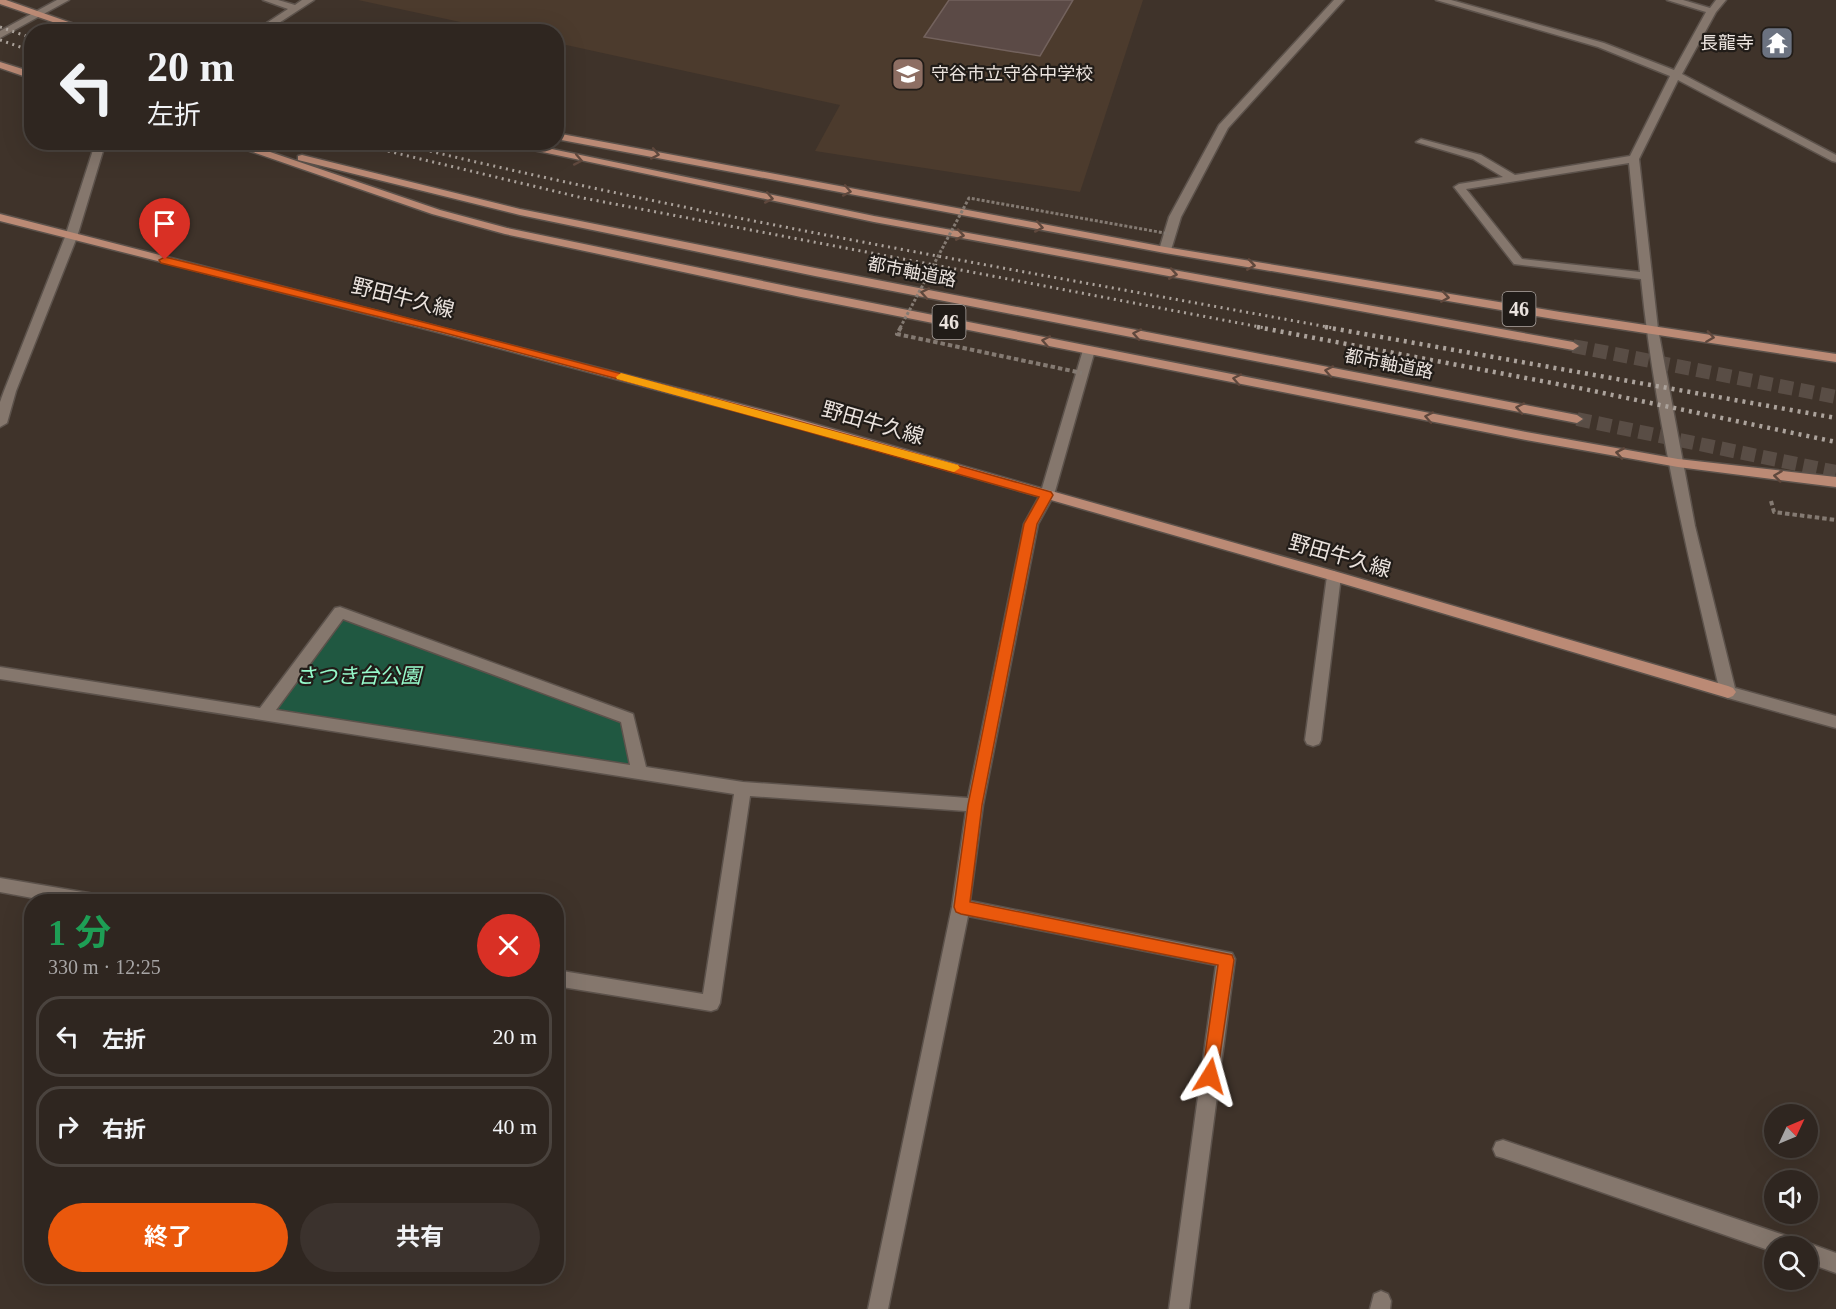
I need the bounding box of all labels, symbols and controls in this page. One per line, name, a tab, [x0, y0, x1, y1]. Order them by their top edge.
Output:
temple icon: 長龍寺	[1759, 25, 1795, 61]
place label: 長龍寺	[1700, 33, 1754, 53]
text: 20 m	[147, 44, 235, 90]
icon: left	[48, 48, 126, 126]
school or university icon: 守谷市立守谷中学校	[890, 56, 926, 92]
place label: 守谷市立守谷中学校	[931, 64, 1093, 84]
text: 左折	[147, 100, 201, 130]
one-way arrow	[650, 147, 660, 160]
one-way arrow	[572, 153, 582, 166]
one-way arrow	[842, 184, 852, 197]
one-way arrow	[764, 191, 774, 204]
pin	[139, 198, 190, 260]
icon: arrive	[148, 207, 181, 240]
one-way arrow	[1033, 220, 1043, 233]
one-way arrow	[955, 228, 965, 241]
street label: 都市軸道路	[866, 254, 958, 290]
one-way arrow	[1247, 258, 1256, 270]
one-way arrow	[1168, 267, 1178, 280]
street label: 野田牛久線	[349, 274, 457, 322]
one-way arrow	[920, 287, 930, 300]
one-way arrow	[1440, 290, 1450, 303]
road number: 46	[1502, 292, 1536, 326]
road number: 46	[932, 305, 966, 339]
one-way arrow	[1132, 328, 1142, 341]
one-way arrow	[1705, 330, 1714, 342]
one-way arrow	[1041, 335, 1051, 348]
street label: 都市軸道路	[1343, 346, 1435, 382]
one-way arrow	[1324, 365, 1334, 378]
one-way arrow	[1233, 373, 1243, 386]
street label: 野田牛久線	[819, 397, 927, 449]
one-way arrow	[1515, 402, 1525, 415]
one-way arrow	[1424, 411, 1434, 424]
one-way arrow	[1616, 447, 1626, 460]
one-way arrow	[1773, 470, 1782, 483]
street label: 野田牛久線	[1286, 530, 1394, 582]
park label: さつき台公園	[295, 664, 424, 688]
text: 1 分	[48, 913, 111, 953]
button: close	[477, 914, 540, 977]
text: 330 m · 12:25	[48, 956, 161, 978]
icon: left	[51, 1020, 84, 1053]
text: 20 m	[492, 1024, 537, 1049]
text: 左折	[102, 1027, 146, 1052]
position arrow	[1178, 1044, 1242, 1108]
north arrow	[1764, 1104, 1818, 1158]
map controls	[1764, 1104, 1818, 1290]
icon: right	[51, 1110, 84, 1143]
text: 40 m	[492, 1114, 537, 1139]
text: 右折	[102, 1117, 146, 1142]
button: sound	[1764, 1170, 1818, 1224]
button: 終了	[48, 1203, 288, 1272]
button: 共有	[300, 1203, 540, 1272]
button: search	[1764, 1236, 1818, 1290]

